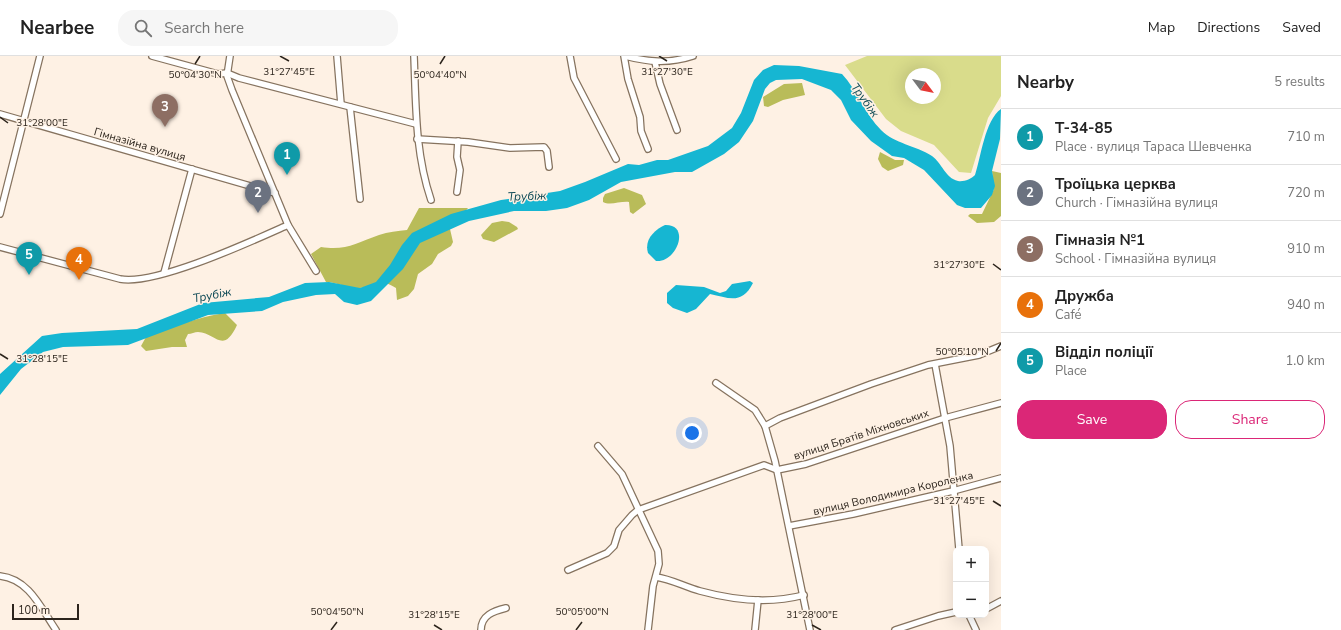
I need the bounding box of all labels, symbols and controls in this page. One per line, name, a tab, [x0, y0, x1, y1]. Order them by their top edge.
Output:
search box	[118, 10, 398, 46]
text: Nearbee	[20, 15, 94, 41]
icon: search	[132, 17, 154, 39]
text: Search here	[164, 18, 244, 38]
text: Map	[1148, 18, 1175, 37]
text: Directions	[1197, 18, 1260, 37]
text: Saved	[1282, 18, 1321, 37]
text: 31°27'45"E	[263, 65, 315, 79]
text: 31°27'30"E	[641, 65, 693, 79]
text: 50°04'30"N	[168, 68, 222, 82]
text: 50°04'40"N	[413, 68, 467, 82]
north arrow	[905, 68, 941, 104]
text: Nearby	[1017, 71, 1074, 94]
text: 5 results	[1274, 73, 1325, 91]
water label: Трубіж	[847, 80, 883, 121]
pin: 3	[152, 94, 178, 127]
text: 31°28'00"E	[16, 116, 68, 130]
text: Т-34-85	[1055, 118, 1113, 138]
street label: Гімназійна вулиця	[92, 124, 188, 165]
text: 1	[1026, 128, 1034, 146]
text: 710 m	[1287, 128, 1325, 146]
text: Place · вулиця Тараса Шевченка	[1055, 138, 1252, 156]
pin: 1	[274, 142, 300, 175]
text: Троїцька церква	[1055, 174, 1176, 194]
pin: 2	[245, 180, 271, 213]
text: 2	[1026, 184, 1034, 202]
text: 720 m	[1287, 184, 1325, 202]
water label: Трубіж	[507, 187, 547, 205]
text: Church · Гімназійна вулиця	[1055, 194, 1218, 212]
text: Гімназія №1	[1055, 230, 1145, 250]
text: 3	[1026, 240, 1034, 258]
text: 910 m	[1287, 240, 1325, 258]
pin: 5	[16, 242, 42, 275]
pin: 4	[66, 247, 92, 280]
text: School · Гімназійна вулиця	[1055, 250, 1216, 268]
text: 31°27'30"E	[933, 258, 985, 272]
water label: Трубіж	[191, 283, 233, 307]
text: Дружба	[1055, 286, 1114, 306]
text: 4	[1026, 296, 1034, 314]
text: 940 m	[1287, 296, 1325, 314]
text: Café	[1055, 306, 1082, 324]
text: Відділ поліції	[1055, 342, 1153, 362]
text: 50°05'10"N	[935, 345, 989, 359]
text: 31°28'15"E	[16, 352, 68, 366]
text: 5	[1026, 352, 1034, 370]
text: 1.0 km	[1285, 352, 1325, 370]
text: Place	[1055, 362, 1087, 380]
button: Save	[1017, 400, 1167, 439]
button: Share	[1175, 400, 1325, 439]
street label: вулиця Братів Міхновських	[792, 405, 931, 463]
your location	[682, 423, 702, 443]
street label: вулиця Володимира Короленка	[812, 468, 975, 519]
text: 31°27'45"E	[933, 494, 985, 508]
map controls	[953, 546, 989, 618]
button: +	[953, 546, 989, 582]
button: −	[953, 582, 989, 618]
scale bar	[12, 602, 79, 621]
text: 100 m	[18, 603, 50, 618]
text: 50°04'50"N	[310, 605, 364, 619]
text: 50°05'00"N	[555, 605, 609, 619]
text: 31°28'15"E	[408, 608, 460, 622]
text: 31°28'00"E	[786, 608, 838, 622]

